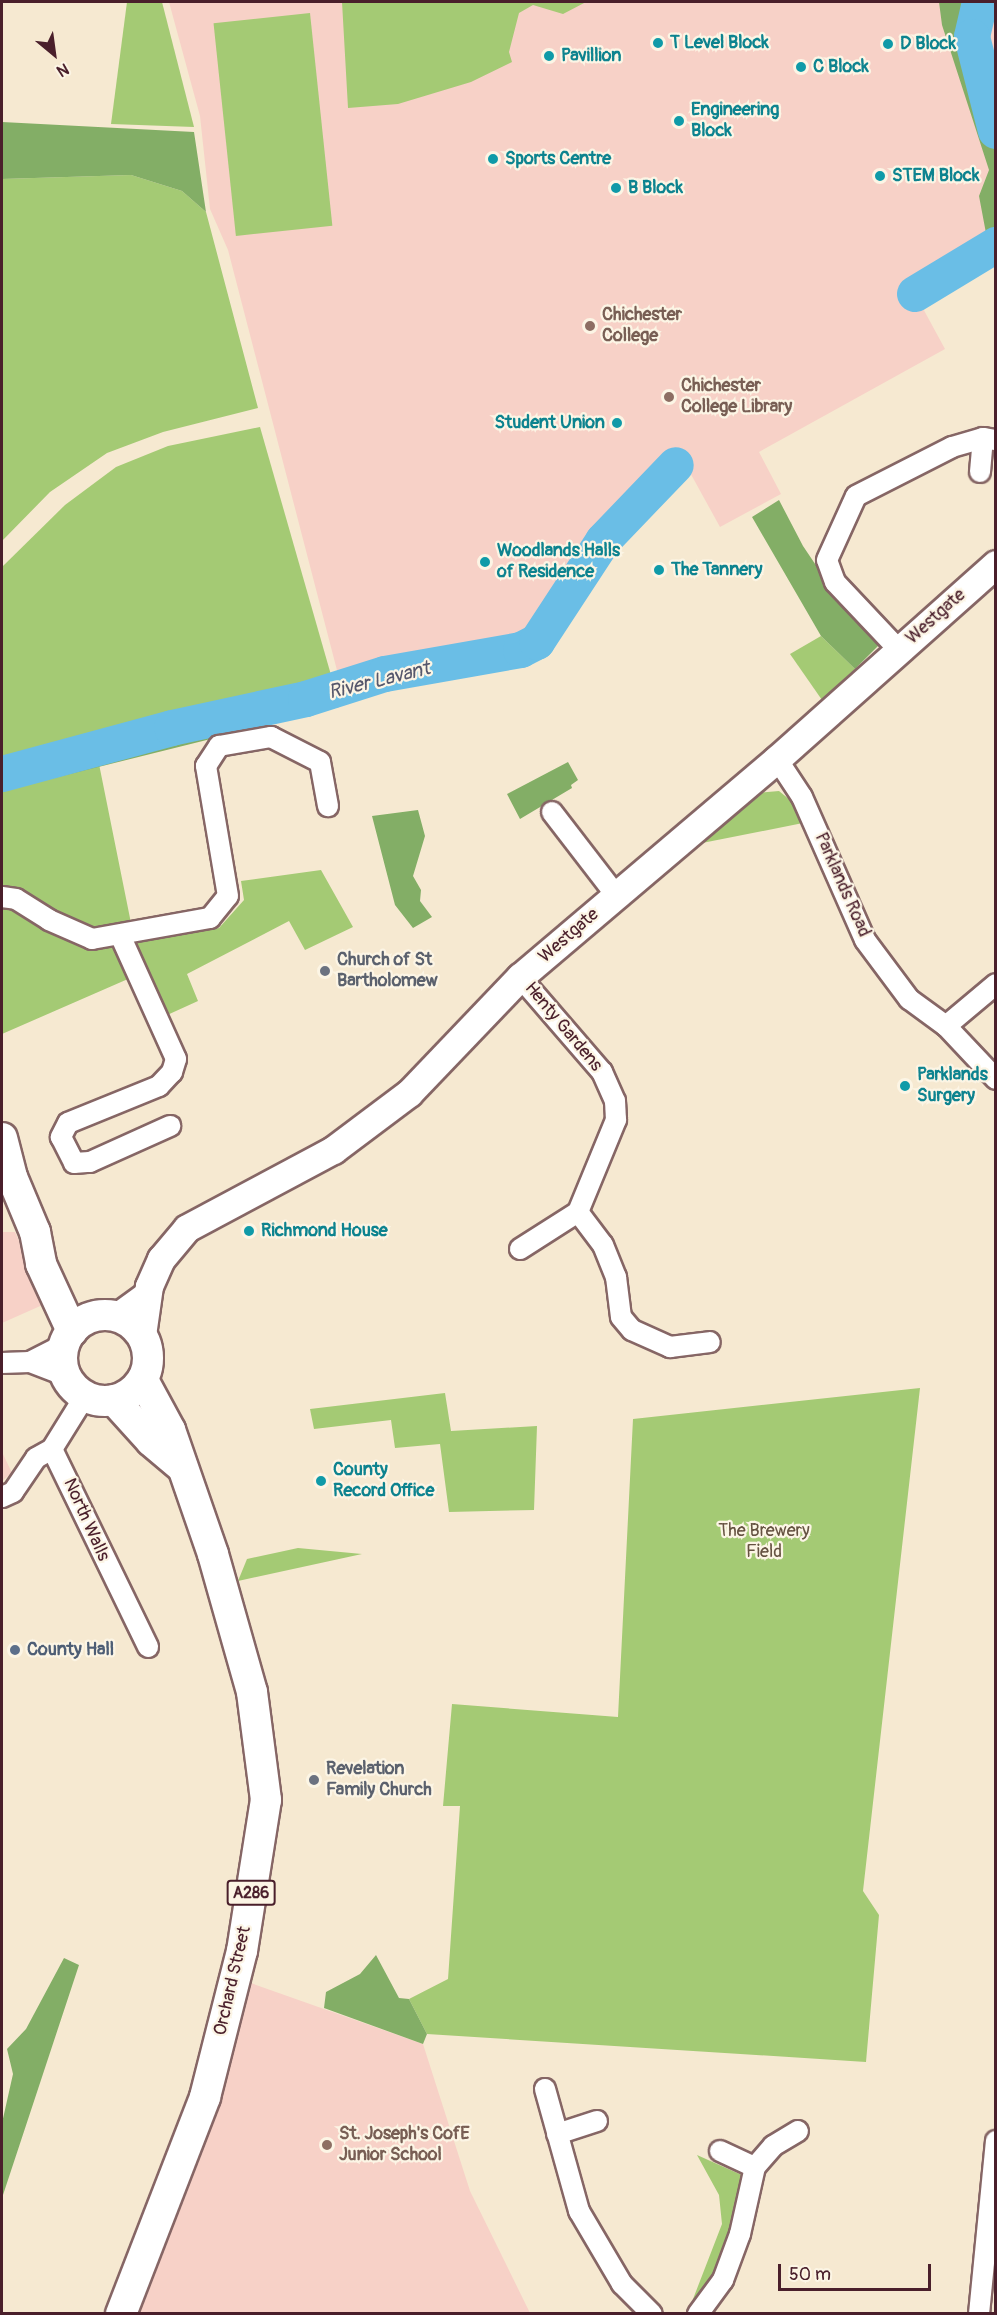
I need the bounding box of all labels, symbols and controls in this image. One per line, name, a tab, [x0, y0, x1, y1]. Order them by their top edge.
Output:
north arrow	[24, 24, 84, 84]
place label: T Level Block	[670, 32, 769, 54]
place label: D Block	[900, 33, 956, 55]
marker: T Level Block	[651, 36, 665, 50]
marker: D Block	[881, 37, 895, 51]
place label: Pavillion	[561, 45, 621, 67]
marker: Pavillion	[542, 49, 556, 63]
place label: C Block	[813, 56, 869, 78]
text: N	[53, 58, 72, 81]
marker: C Block	[794, 60, 808, 74]
place label: Engineering Block	[691, 100, 779, 142]
marker: Engineering Block	[672, 114, 686, 128]
place label: Sports Centre	[505, 148, 611, 170]
marker: Sports Centre	[486, 152, 500, 166]
place label: STEM Block	[892, 165, 979, 187]
marker: STEM Block	[873, 169, 887, 183]
place label: B Block	[628, 177, 683, 199]
marker: B Block	[609, 181, 623, 195]
place label: Chichester College	[602, 305, 682, 348]
marker: Chichester College	[583, 319, 597, 333]
place label: Chichester College Library	[681, 376, 792, 418]
marker: Chichester College Library	[662, 390, 676, 404]
place label: Student Union	[495, 412, 605, 434]
marker: Student Union	[610, 416, 624, 430]
place label: Woodlands Halls of Residence	[497, 541, 620, 584]
marker: Woodlands Halls of Residence	[478, 555, 492, 569]
place label: The Tannery	[671, 559, 762, 581]
marker: The Tannery	[652, 563, 666, 577]
street label: Westgate	[902, 585, 970, 649]
water label: River Lavant	[326, 656, 432, 704]
street label: Parklands Road	[809, 830, 875, 940]
street label: Westgate	[535, 904, 603, 968]
place label: Church of St Bartholomew	[337, 950, 438, 992]
marker: Church of St Bartholomew	[318, 964, 332, 978]
street label: Henty Gardens	[519, 978, 607, 1076]
place label: Parklands Surgery	[917, 1065, 988, 1108]
marker: Parklands Surgery	[898, 1079, 912, 1093]
place label: Richmond House	[261, 1220, 388, 1242]
marker: Richmond House	[242, 1224, 256, 1238]
place label: County Record Office	[333, 1460, 434, 1502]
marker: County Record Office	[314, 1474, 328, 1488]
street label: North Walls	[58, 1475, 114, 1565]
park label: The Brewery Field	[718, 1521, 810, 1564]
place label: County Hall	[27, 1639, 114, 1661]
marker: County Hall	[8, 1643, 22, 1657]
place label: Revelation Family Church	[326, 1759, 432, 1802]
marker: Revelation Family Church	[307, 1773, 321, 1787]
road number: A286	[226, 1880, 276, 1906]
street label: Orchard Street	[210, 1924, 256, 2038]
place label: St. Joseph's CofE Junior School	[339, 2124, 470, 2166]
marker: St. Joseph's CofE Junior School	[320, 2138, 334, 2152]
scale bar	[781, 2252, 934, 2290]
text: 50 m	[789, 2263, 831, 2286]

